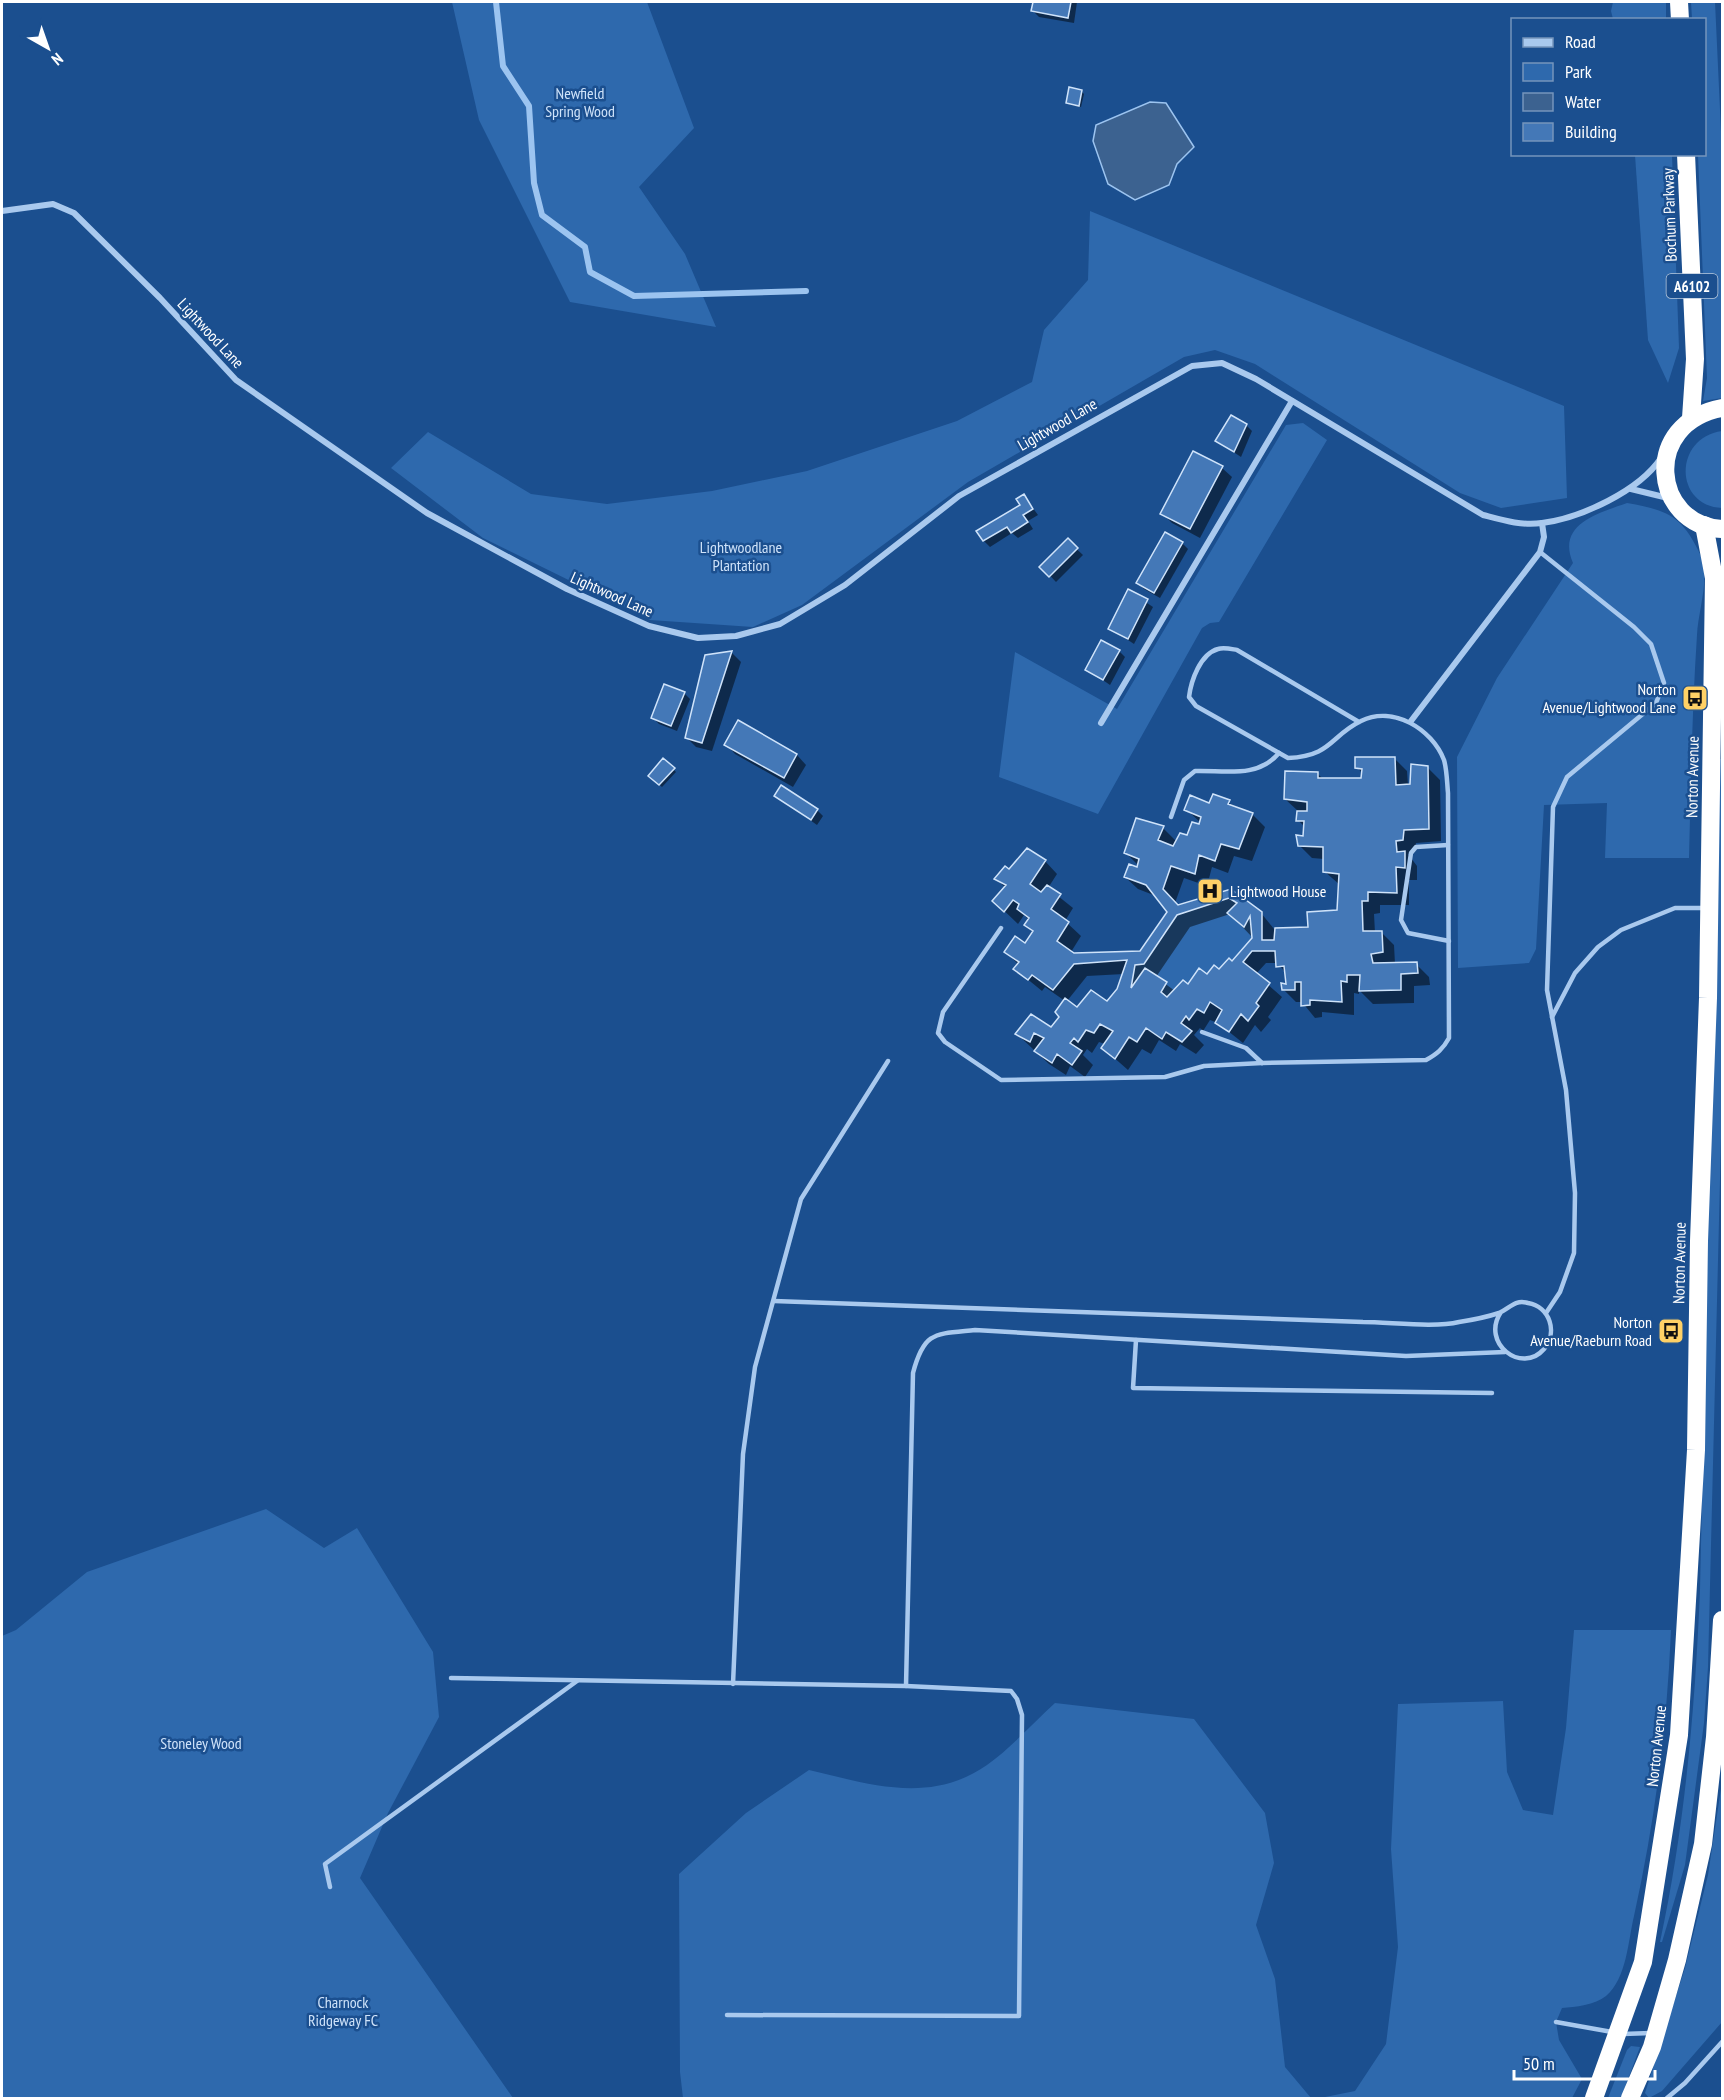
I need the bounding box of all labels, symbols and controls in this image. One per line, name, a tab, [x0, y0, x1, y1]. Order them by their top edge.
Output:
north arrow	[18, 18, 78, 78]
legend	[1511, 18, 1706, 156]
text: Road	[1565, 30, 1596, 53]
text: N	[48, 49, 67, 70]
text: Park	[1565, 60, 1592, 83]
park label: Newfield Spring Wood	[545, 83, 615, 121]
text: Water	[1565, 90, 1601, 113]
text: Building	[1565, 120, 1617, 143]
street label: Bochum Parkway	[1657, 168, 1681, 262]
road number: A6102	[1666, 274, 1718, 298]
street label: Lightwood Lane	[174, 294, 248, 372]
street label: Lightwood Lane	[1014, 393, 1100, 455]
park label: Lightwoodlane Plantation	[700, 537, 782, 575]
street label: Lightwood Lane	[568, 567, 656, 621]
place label: Norton Avenue/Lightwood Lane	[1542, 679, 1676, 717]
bus stop icon: Norton Avenue/Lightwood Lane	[1680, 683, 1710, 713]
street label: Norton Avenue	[1681, 736, 1703, 818]
hospital icon: Lightwood House	[1195, 876, 1225, 906]
place label: Lightwood House	[1230, 881, 1326, 901]
street label: Norton Avenue	[1668, 1222, 1690, 1304]
place label: Norton Avenue/Raeburn Road	[1530, 1312, 1652, 1350]
bus stop icon: Norton Avenue/Raeburn Road	[1656, 1316, 1686, 1346]
street label: Norton Avenue	[1642, 1704, 1670, 1788]
park label: Stoneley Wood	[160, 1733, 242, 1753]
park label: Charnock Ridgeway FC	[308, 1992, 378, 2030]
scale bar	[1514, 2043, 1655, 2081]
text: 50 m	[1523, 2052, 1555, 2075]

